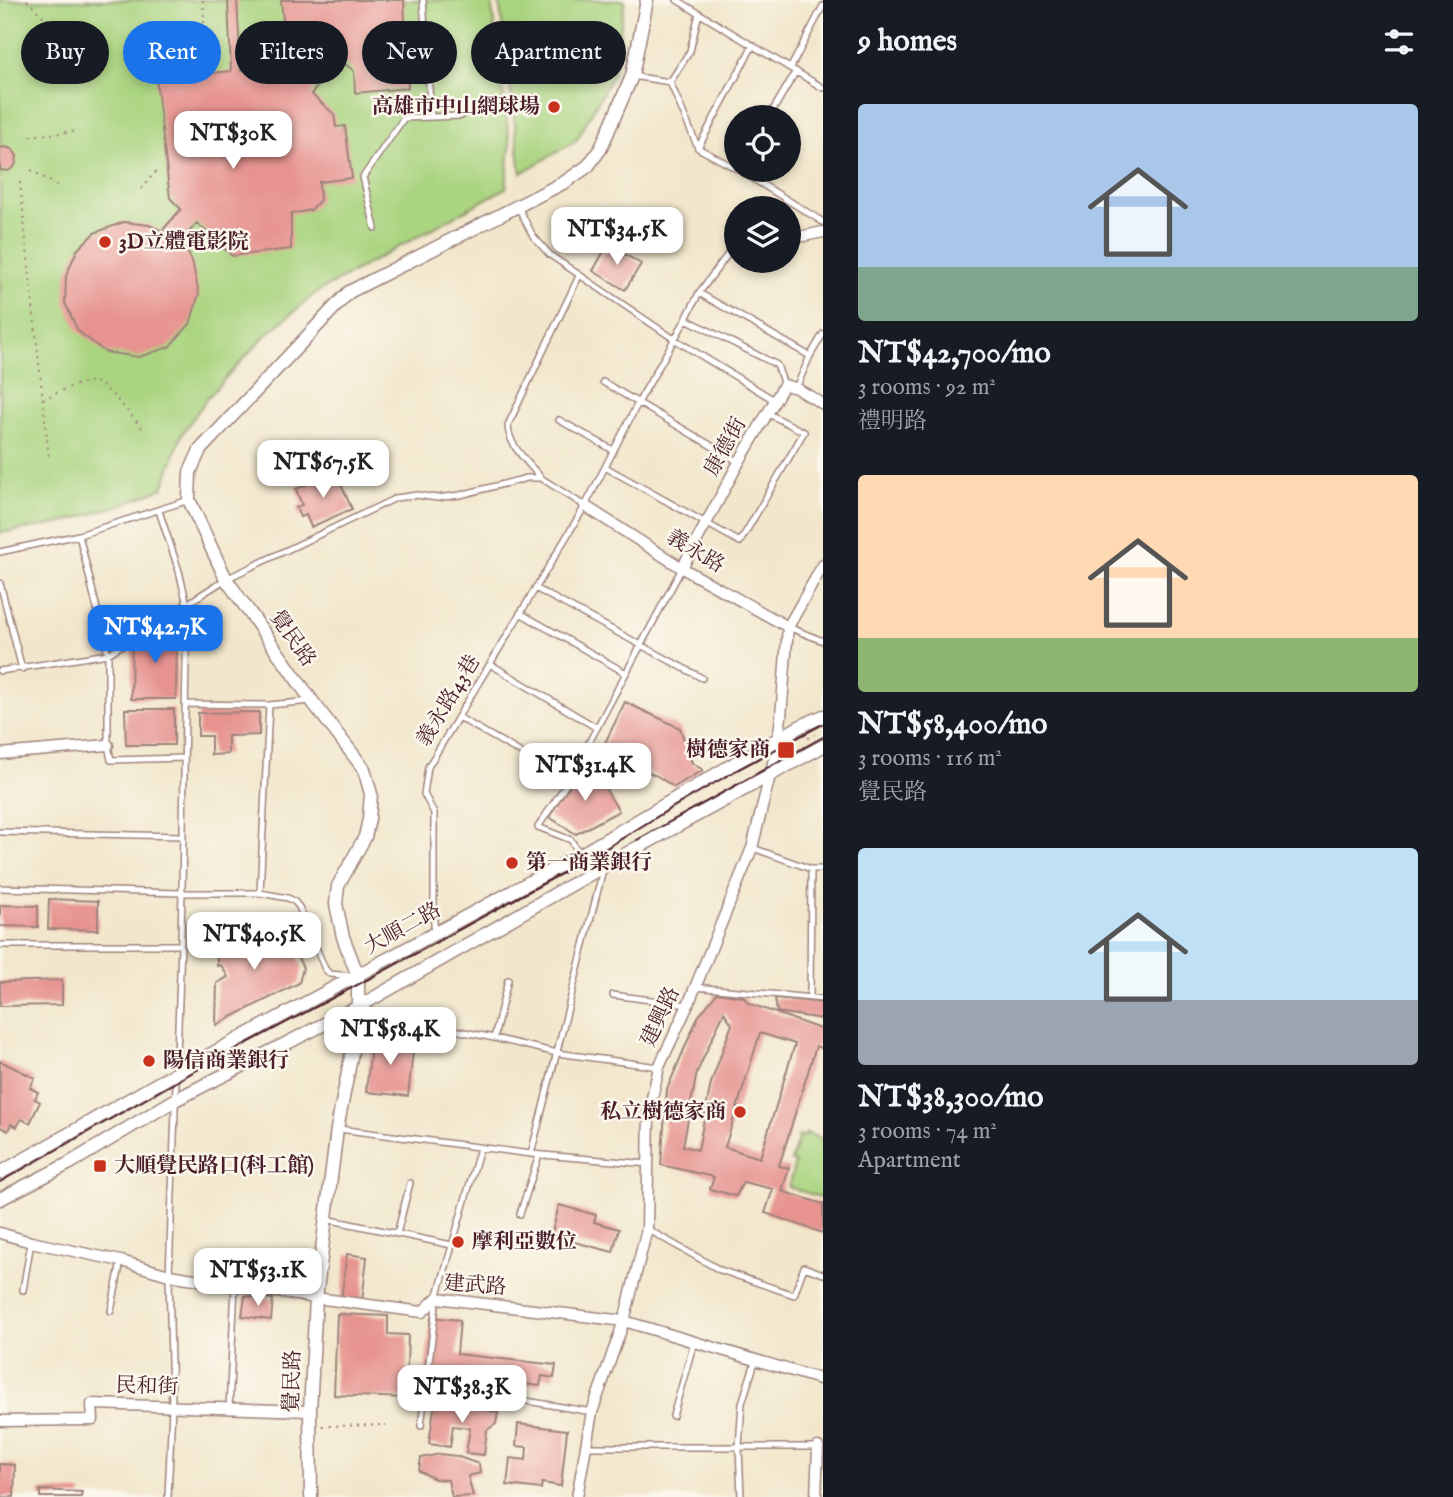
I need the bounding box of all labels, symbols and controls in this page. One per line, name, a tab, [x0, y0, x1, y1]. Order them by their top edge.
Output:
chip: Buy	[21, 21, 109, 84]
chip: Rent	[123, 21, 221, 84]
chip: Filters	[235, 21, 348, 84]
chip: New	[362, 21, 457, 84]
chip: Apartment	[471, 21, 626, 84]
text: 9 homes	[858, 23, 957, 61]
icon: filters	[1380, 23, 1418, 61]
place label: 高雄市中山網球場	[372, 94, 540, 121]
marker: 高雄市中山網球場	[546, 99, 562, 115]
map controls	[724, 105, 801, 273]
button: locate	[724, 105, 801, 182]
pin: NT$30K	[176, 111, 290, 171]
text: NT$30K	[190, 119, 276, 148]
icon: home	[1075, 149, 1201, 275]
button: layers	[724, 196, 801, 273]
pin: NT$34.5K	[545, 208, 689, 267]
text: NT$34.5K	[567, 215, 667, 244]
place label: 3D立體電影院	[119, 229, 249, 256]
marker: 3D立體電影院	[97, 234, 113, 250]
text: NT$42,700/mo	[858, 335, 1051, 373]
text: 3 rooms · 92 m²	[858, 373, 996, 402]
text: 禮明路	[858, 407, 927, 436]
street label: 康德街	[699, 413, 753, 481]
pin: NT$67.5K	[251, 440, 395, 500]
text: NT$67.5K	[273, 448, 373, 477]
icon: home	[1075, 520, 1201, 646]
street label: 義永路	[661, 524, 729, 580]
street label: 覺民路	[263, 605, 321, 673]
pin: NT$42.7K	[83, 606, 227, 665]
text: NT$42.7K	[104, 613, 206, 642]
street label: 義永路43巷	[411, 650, 487, 752]
text: NT$58,400/mo	[858, 706, 1047, 744]
place label: 樹德家商	[686, 737, 770, 764]
marker: 樹德家商	[776, 740, 796, 760]
pin: NT$31.4K	[513, 744, 657, 803]
text: 3 rooms · 116 m²	[858, 744, 1002, 773]
text: NT$31.4K	[535, 751, 635, 780]
text: 覺民路	[858, 778, 927, 807]
place label: 第一商業銀行	[526, 850, 652, 877]
marker: 第一商業銀行	[504, 855, 520, 871]
icon: home	[1075, 894, 1201, 1020]
street label: 大順二路	[360, 897, 446, 961]
pin: NT$40.5K	[182, 912, 326, 972]
text: NT$40.5K	[203, 920, 305, 949]
street label: 建興路	[635, 983, 687, 1051]
pin: NT$58.4K	[318, 1007, 462, 1067]
text: NT$58.4K	[340, 1015, 440, 1044]
place label: 陽信商業銀行	[163, 1048, 289, 1075]
marker: 陽信商業銀行	[141, 1053, 157, 1069]
text: NT$38,300/mo	[858, 1079, 1044, 1117]
place label: 私立樹德家商	[600, 1099, 726, 1126]
marker: 私立樹德家商	[732, 1104, 748, 1120]
text: 3 rooms · 74 m²	[858, 1117, 997, 1146]
text: Apartment	[858, 1146, 961, 1175]
place label: 大順覺民路口(科工館)	[114, 1153, 314, 1180]
marker: 大順覺民路口(科工館)	[92, 1158, 108, 1174]
place label: 摩利亞數位	[472, 1229, 577, 1256]
marker: 摩利亞數位	[450, 1234, 466, 1250]
pin: NT$53.1K	[186, 1248, 330, 1308]
text: NT$53.1K	[210, 1256, 306, 1285]
street label: 建武路	[443, 1270, 507, 1302]
street label: 覺民路	[278, 1349, 308, 1413]
pin: NT$38.3K	[390, 1366, 534, 1425]
street label: 民和街	[115, 1372, 179, 1402]
text: NT$38.3K	[413, 1373, 511, 1402]

